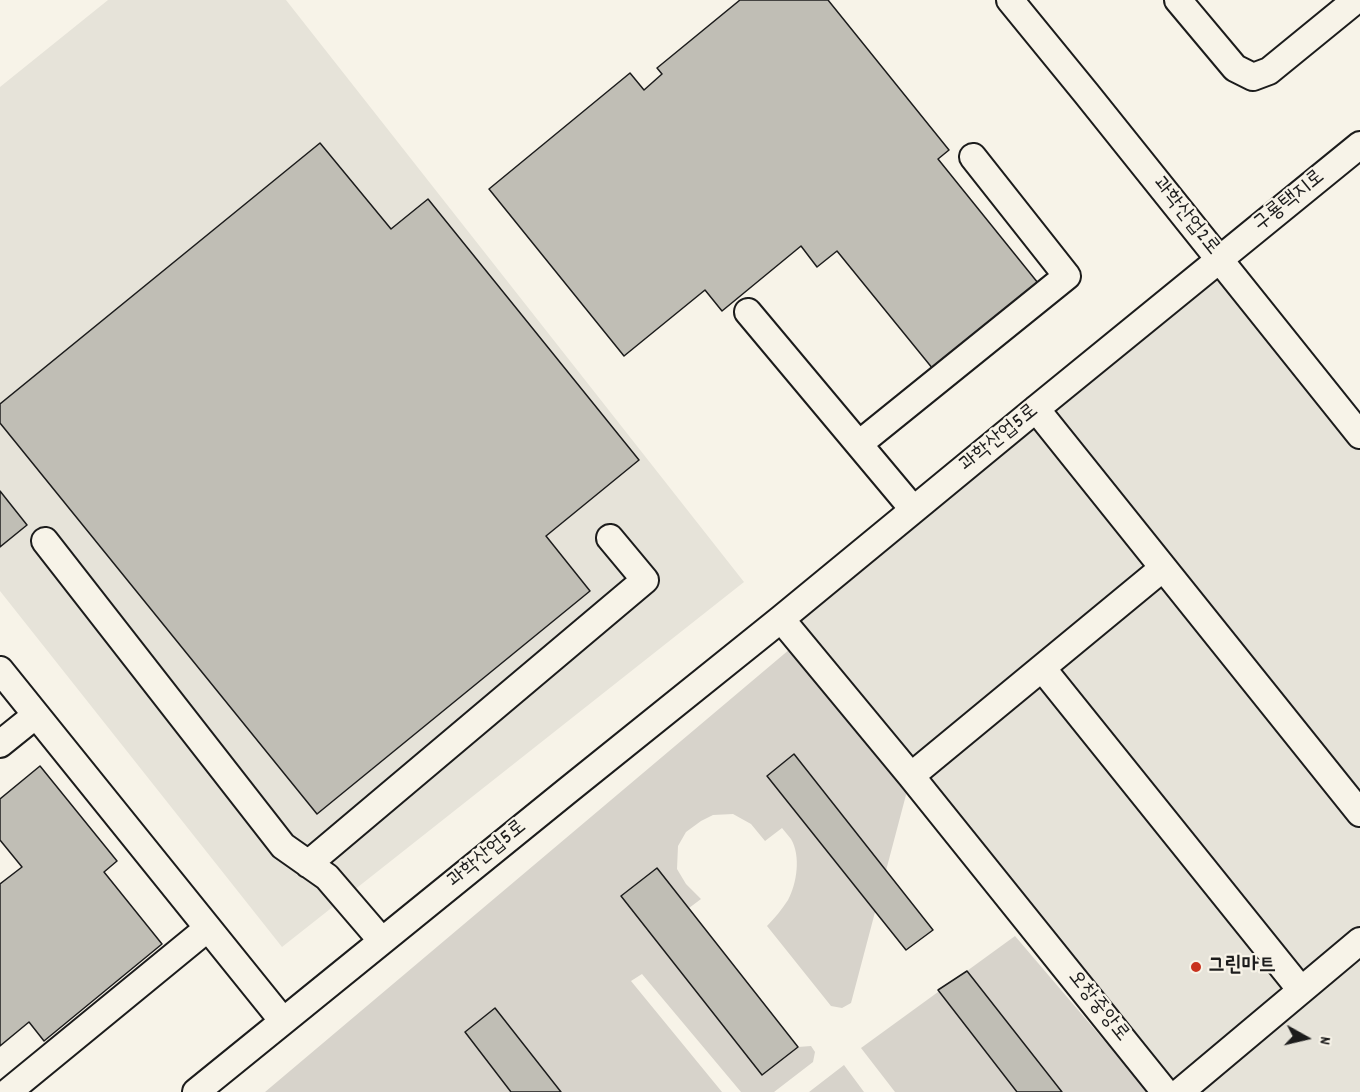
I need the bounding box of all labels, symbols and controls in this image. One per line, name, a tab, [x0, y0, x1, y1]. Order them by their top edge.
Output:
street label: 구룡택지로	[1249, 166, 1331, 238]
street label: 과학산업2로	[1146, 173, 1224, 261]
street label: 과학산업5로	[955, 400, 1045, 478]
street label: 과학산업5로	[443, 816, 533, 894]
place label: 그린마트	[1208, 954, 1276, 980]
marker: 그린마트	[1189, 960, 1203, 974]
street label: 오창중앙로	[1061, 966, 1133, 1048]
north arrow	[1276, 1008, 1336, 1068]
text: N	[1312, 1035, 1336, 1046]

